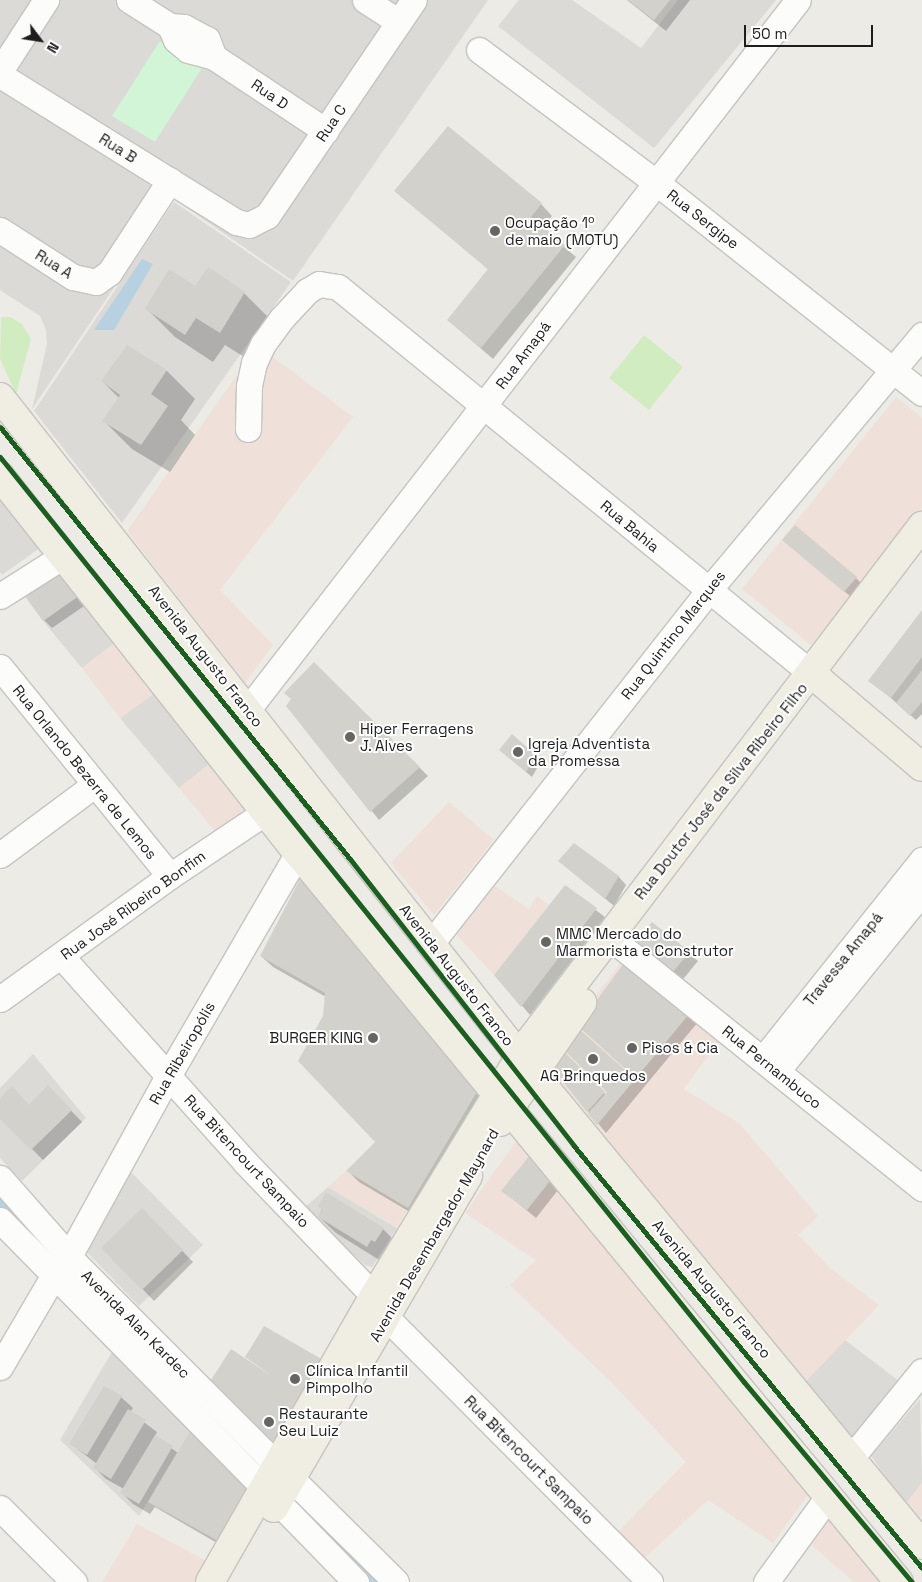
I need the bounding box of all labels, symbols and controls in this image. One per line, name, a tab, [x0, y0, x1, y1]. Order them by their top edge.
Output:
north arrow	[15, 15, 65, 65]
scale bar	[747, 15, 876, 47]
text: 50 m	[752, 24, 787, 43]
text: N	[43, 39, 63, 56]
street label: Rua D	[248, 75, 292, 113]
street label: Rua C	[312, 101, 350, 145]
street label: Rua B	[96, 129, 140, 167]
street label: Rua Sergipe	[663, 185, 743, 253]
place label: Ocupação 1º de maio (MOTU)	[505, 213, 618, 248]
marker: Ocupação 1º de maio (MOTU)	[489, 225, 501, 237]
street label: Rua A	[32, 246, 76, 282]
street label: Rua Amapá	[492, 317, 554, 393]
street label: Rua Bahia	[597, 496, 663, 556]
street label: Rua Quintino Marques	[617, 567, 729, 703]
street label: Avenida Augusto Franco	[145, 581, 267, 731]
street label: Rua Doutor José da Silva Ribeiro Filho	[631, 679, 811, 903]
street label: Rua Orlando Bezerra de Lemos	[9, 681, 161, 863]
place label: Hiper Ferragens J. Alves	[360, 719, 474, 754]
marker: Hiper Ferragens J. Alves	[344, 731, 356, 743]
place label: Igreja Adventista da Promessa	[528, 734, 650, 769]
marker: Igreja Adventista da Promessa	[512, 746, 524, 758]
street label: Rua José Ribeiro Bonfim	[57, 846, 209, 964]
street label: Avenida Augusto Franco	[396, 900, 518, 1050]
street label: Travessa Amapá	[800, 908, 886, 1010]
place label: MMC Mercado do Marmorista e Construtor	[556, 924, 734, 959]
marker: MMC Mercado do Marmorista e Construtor	[540, 936, 552, 948]
street label: Rua Ribeiropólis	[145, 999, 219, 1107]
street label: Rua Pernambuco	[719, 1022, 825, 1112]
place label: BURGER KING	[269, 1029, 363, 1047]
marker: BURGER KING	[367, 1032, 379, 1044]
place label: Pisos & Cia	[642, 1039, 718, 1057]
marker: Pisos & Cia	[626, 1042, 638, 1054]
marker: AG Brinquedos	[587, 1053, 599, 1065]
place label: AG Brinquedos	[540, 1067, 646, 1085]
street label: Rua Bitencourt Sampaio	[181, 1091, 313, 1231]
street label: Avenida Desembargador Maynard	[365, 1125, 503, 1345]
street label: Avenida Augusto Franco	[649, 1216, 775, 1362]
street label: Avenida Alan Kardec	[78, 1266, 194, 1382]
place label: Clínica Infantil Pimpolho	[306, 1361, 408, 1396]
marker: Clínica Infantil Pimpolho	[288, 1372, 302, 1386]
street label: Rua Bitencourt Sampaio	[461, 1392, 597, 1528]
place label: Restaurante Seu Luiz	[279, 1404, 368, 1439]
marker: Restaurante Seu Luiz	[263, 1416, 275, 1428]

